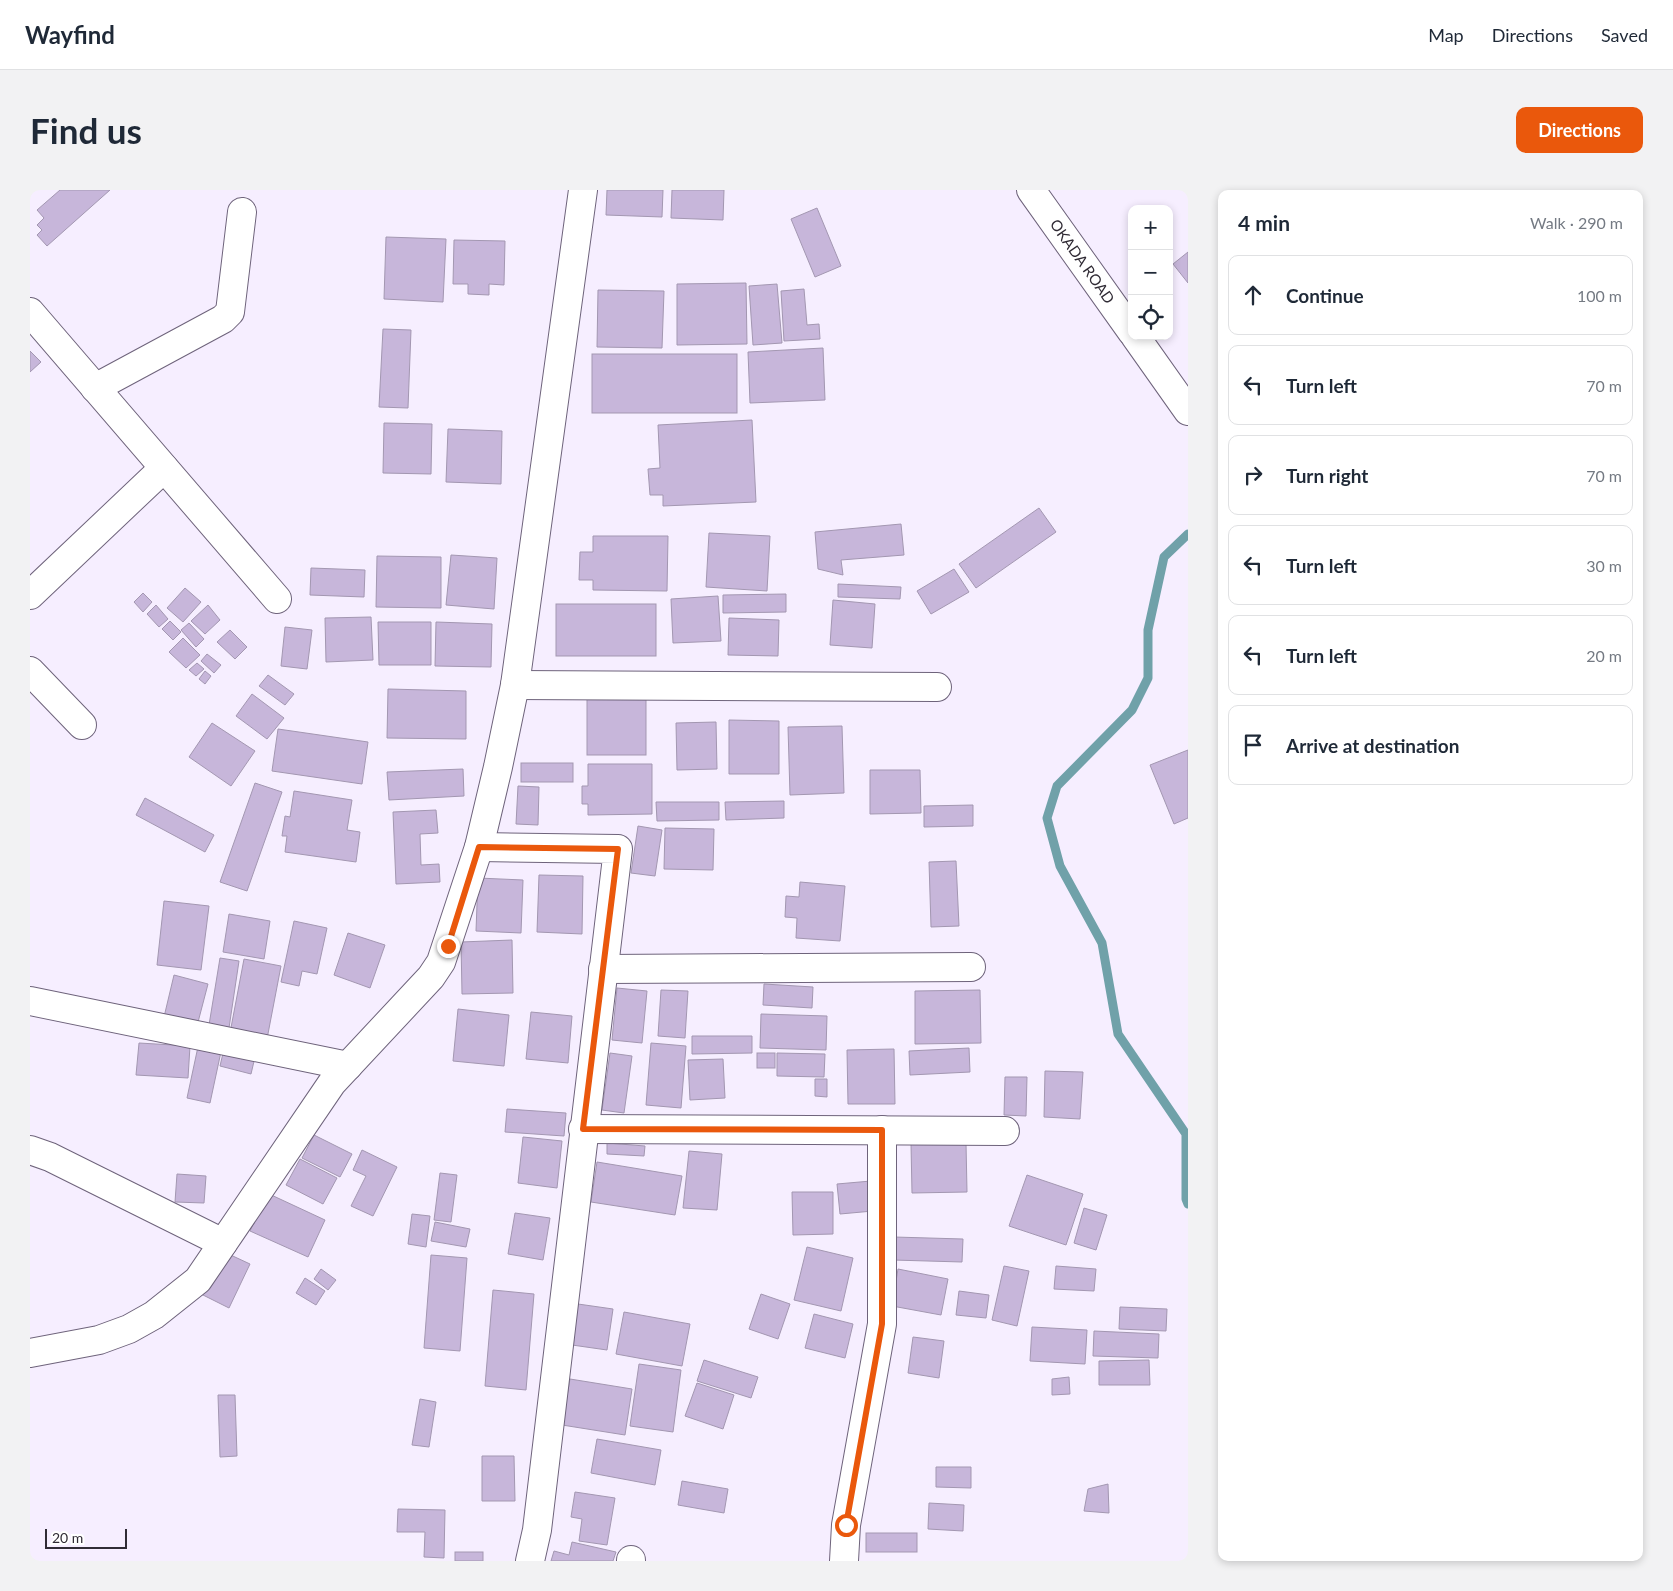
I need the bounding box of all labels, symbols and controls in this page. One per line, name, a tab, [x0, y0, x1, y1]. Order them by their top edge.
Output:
text: Wayfind	[25, 20, 115, 49]
text: Map	[1428, 24, 1464, 46]
text: Directions	[1492, 24, 1573, 46]
text: Saved	[1601, 24, 1648, 46]
button: Directions	[1516, 107, 1643, 153]
text: Find us	[30, 109, 142, 151]
map controls	[1128, 205, 1173, 340]
button: +	[1128, 205, 1173, 250]
text: 4 min	[1238, 210, 1290, 235]
text: Walk · 290 m	[1530, 213, 1623, 232]
street label: OKADA ROAD	[1047, 215, 1119, 307]
button: −	[1128, 250, 1173, 295]
icon: ahead	[1239, 281, 1267, 309]
text: Continue	[1286, 284, 1364, 307]
text: 100 m	[1577, 286, 1622, 305]
button: locate	[1128, 295, 1173, 340]
icon: left	[1239, 371, 1267, 399]
text: Turn left	[1286, 374, 1357, 397]
text: 70 m	[1586, 376, 1622, 395]
icon: right	[1239, 461, 1267, 489]
text: Turn right	[1286, 464, 1368, 487]
text: 70 m	[1586, 466, 1622, 485]
icon: left	[1239, 551, 1267, 579]
text: Turn left	[1286, 554, 1357, 577]
text: 30 m	[1586, 556, 1622, 575]
icon: left	[1239, 641, 1267, 669]
text: Turn left	[1286, 644, 1357, 667]
text: 20 m	[1586, 646, 1622, 665]
icon: arrive	[1239, 731, 1267, 759]
text: Arrive at destination	[1286, 734, 1459, 757]
route end	[437, 935, 460, 958]
route start	[835, 1514, 858, 1537]
scale bar	[45, 1526, 128, 1549]
text: 20 m	[52, 1529, 83, 1546]

